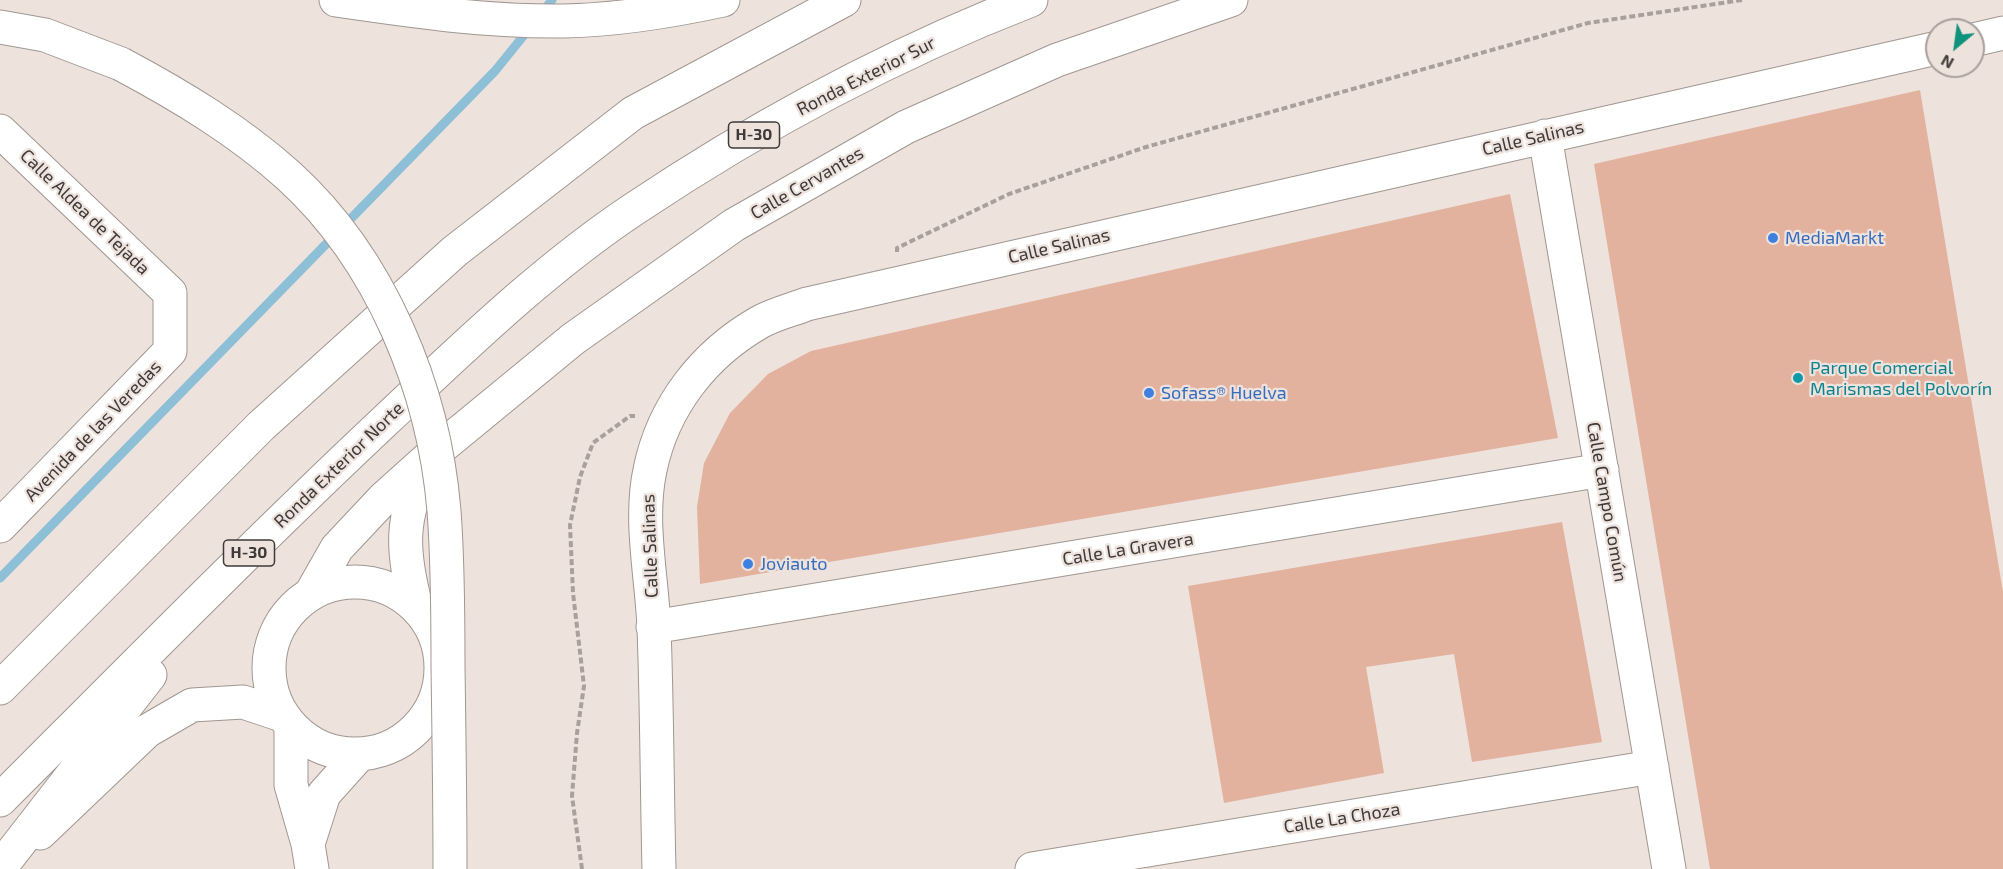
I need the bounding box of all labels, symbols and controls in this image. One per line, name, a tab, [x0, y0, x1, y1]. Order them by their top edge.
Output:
north arrow	[1925, 18, 1985, 78]
street label: Ronda Exterior Sur	[793, 32, 939, 120]
text: N	[1937, 51, 1957, 74]
street label: Calle Salinas	[1480, 116, 1586, 160]
road number: H-30	[728, 122, 780, 148]
street label: Calle Cervantes	[747, 142, 867, 224]
street label: Calle Aldea de Tejada	[16, 145, 154, 279]
street label: Calle Salinas	[1006, 224, 1112, 268]
place label: MediaMarkt	[1785, 227, 1884, 249]
marker: MediaMarkt	[1766, 231, 1780, 245]
street label: Avenida de las Veredas	[20, 356, 166, 506]
place label: Parque Comercial Marismas del Polvorín	[1810, 357, 1992, 400]
marker: Parque Comercial Marismas del Polvorín	[1791, 371, 1805, 385]
place label: Sofass® Huelva	[1161, 382, 1287, 404]
marker: Sofass® Huelva	[1142, 386, 1156, 400]
street label: Ronda Exterior Norte	[270, 398, 408, 532]
street label: Calle Campo Común	[1582, 420, 1632, 584]
street label: Calle Salinas	[637, 494, 663, 598]
street label: Calle La Gravera	[1061, 528, 1195, 570]
road number: H-30	[224, 540, 274, 566]
place label: Joviauto	[760, 553, 827, 575]
marker: Joviauto	[741, 557, 755, 571]
street label: Calle La Choza	[1282, 798, 1402, 838]

